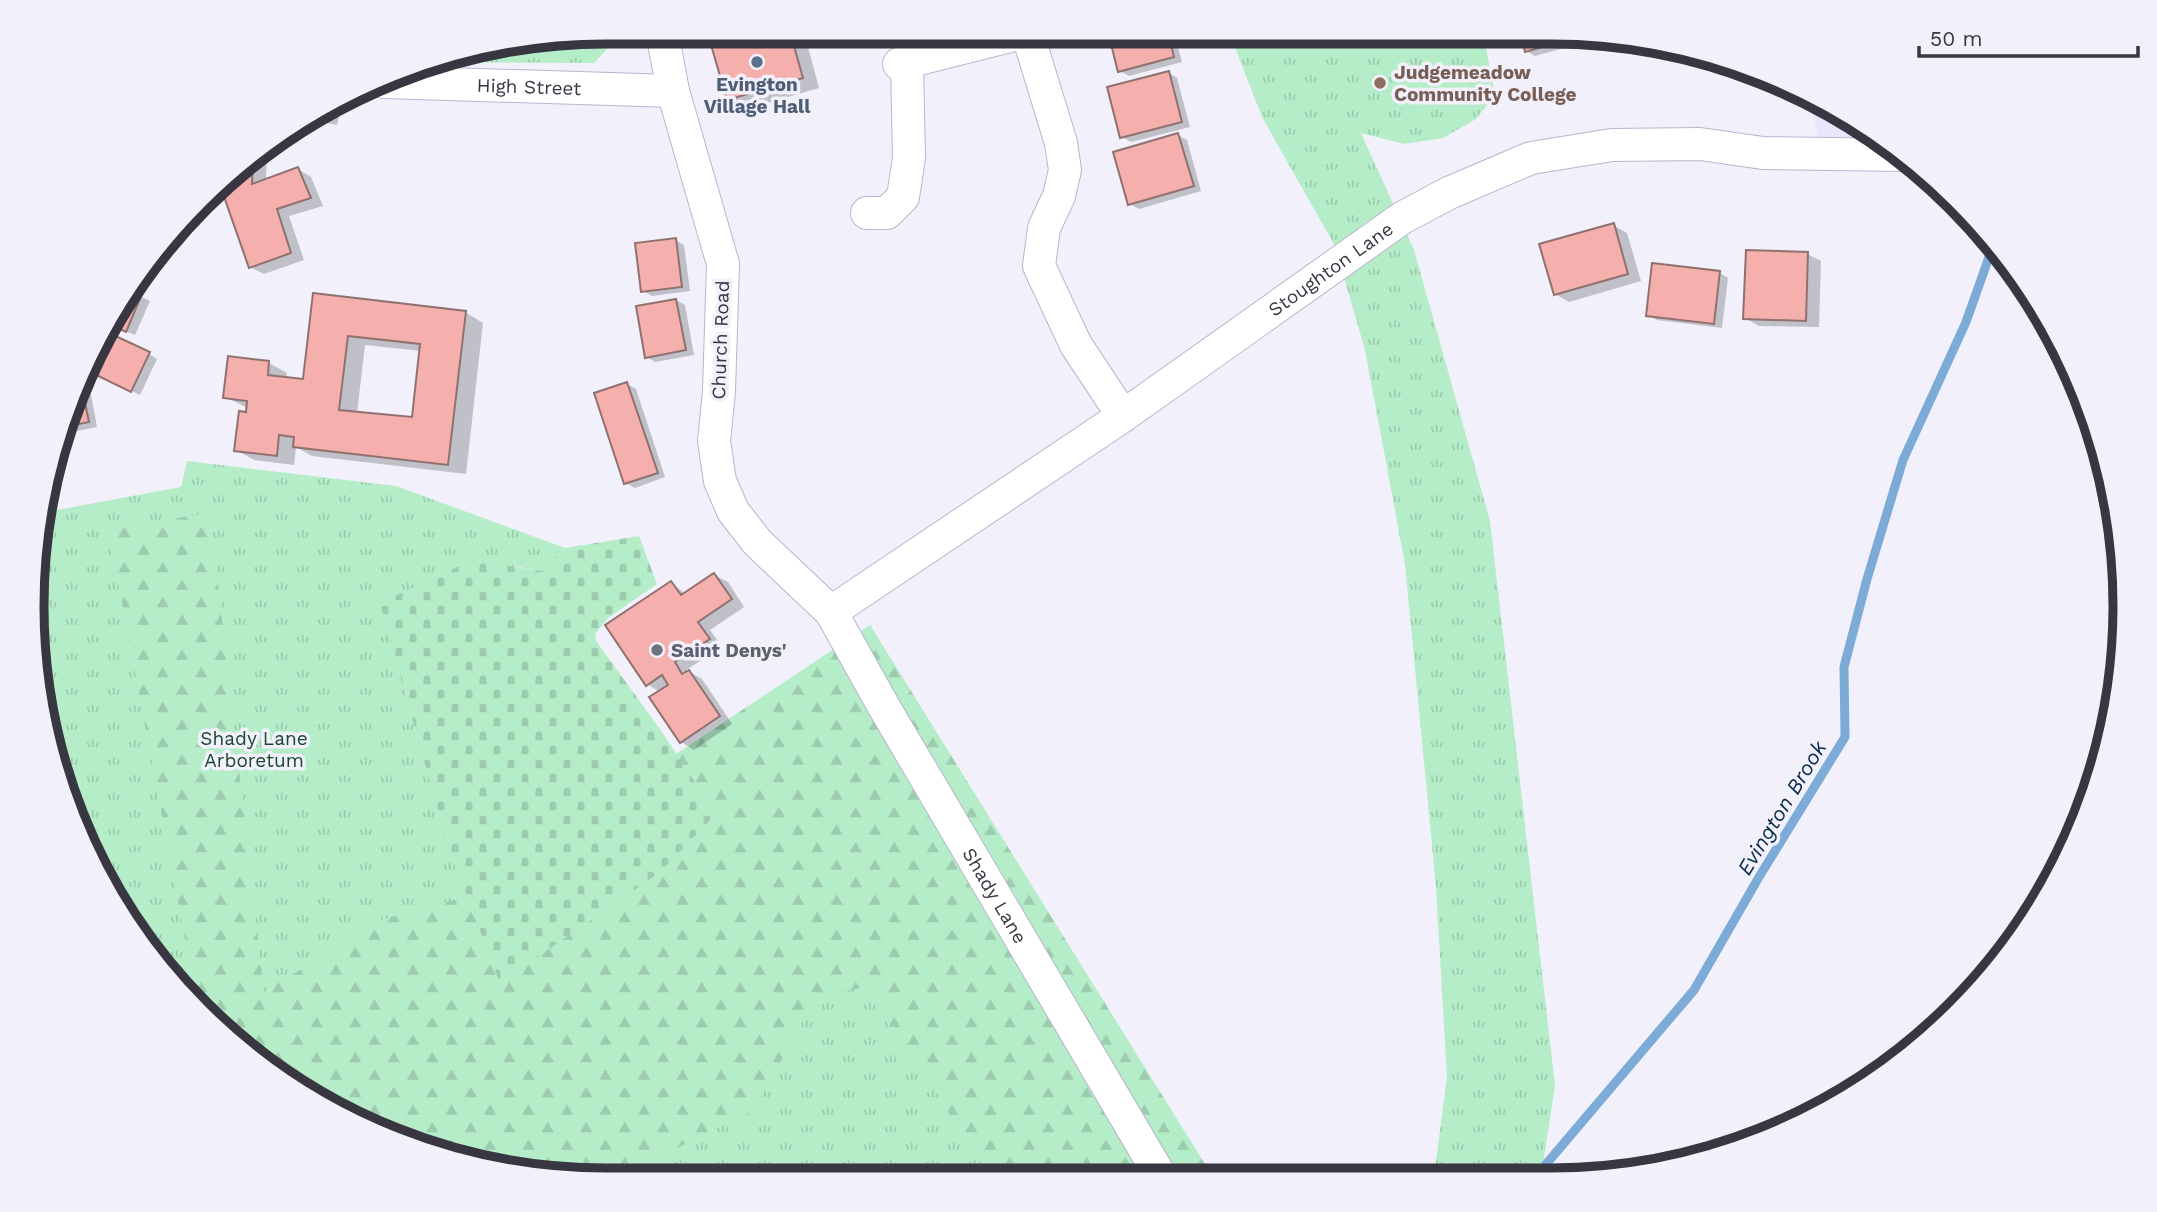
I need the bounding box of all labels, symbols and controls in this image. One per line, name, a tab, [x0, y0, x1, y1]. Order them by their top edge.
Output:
scale bar	[1919, 14, 2138, 58]
text: 50 m	[1930, 26, 1982, 51]
marker: Evington Village Hall	[749, 54, 765, 70]
place label: Judgemeadow Community College	[1394, 61, 1577, 106]
place label: Evington Village Hall	[704, 73, 811, 118]
street label: High Street	[476, 74, 582, 100]
marker: Judgemeadow Community College	[1372, 75, 1388, 91]
street label: Stoughton Lane	[1264, 217, 1398, 321]
street label: Church Road	[707, 280, 734, 400]
place label: Saint Denys'	[671, 639, 787, 662]
marker: Saint Denys'	[649, 642, 665, 658]
park label: Shady Lane Arboretum	[200, 727, 308, 772]
water label: Evington Brook	[1732, 736, 1832, 879]
street label: Shady Lane	[957, 843, 1032, 948]

